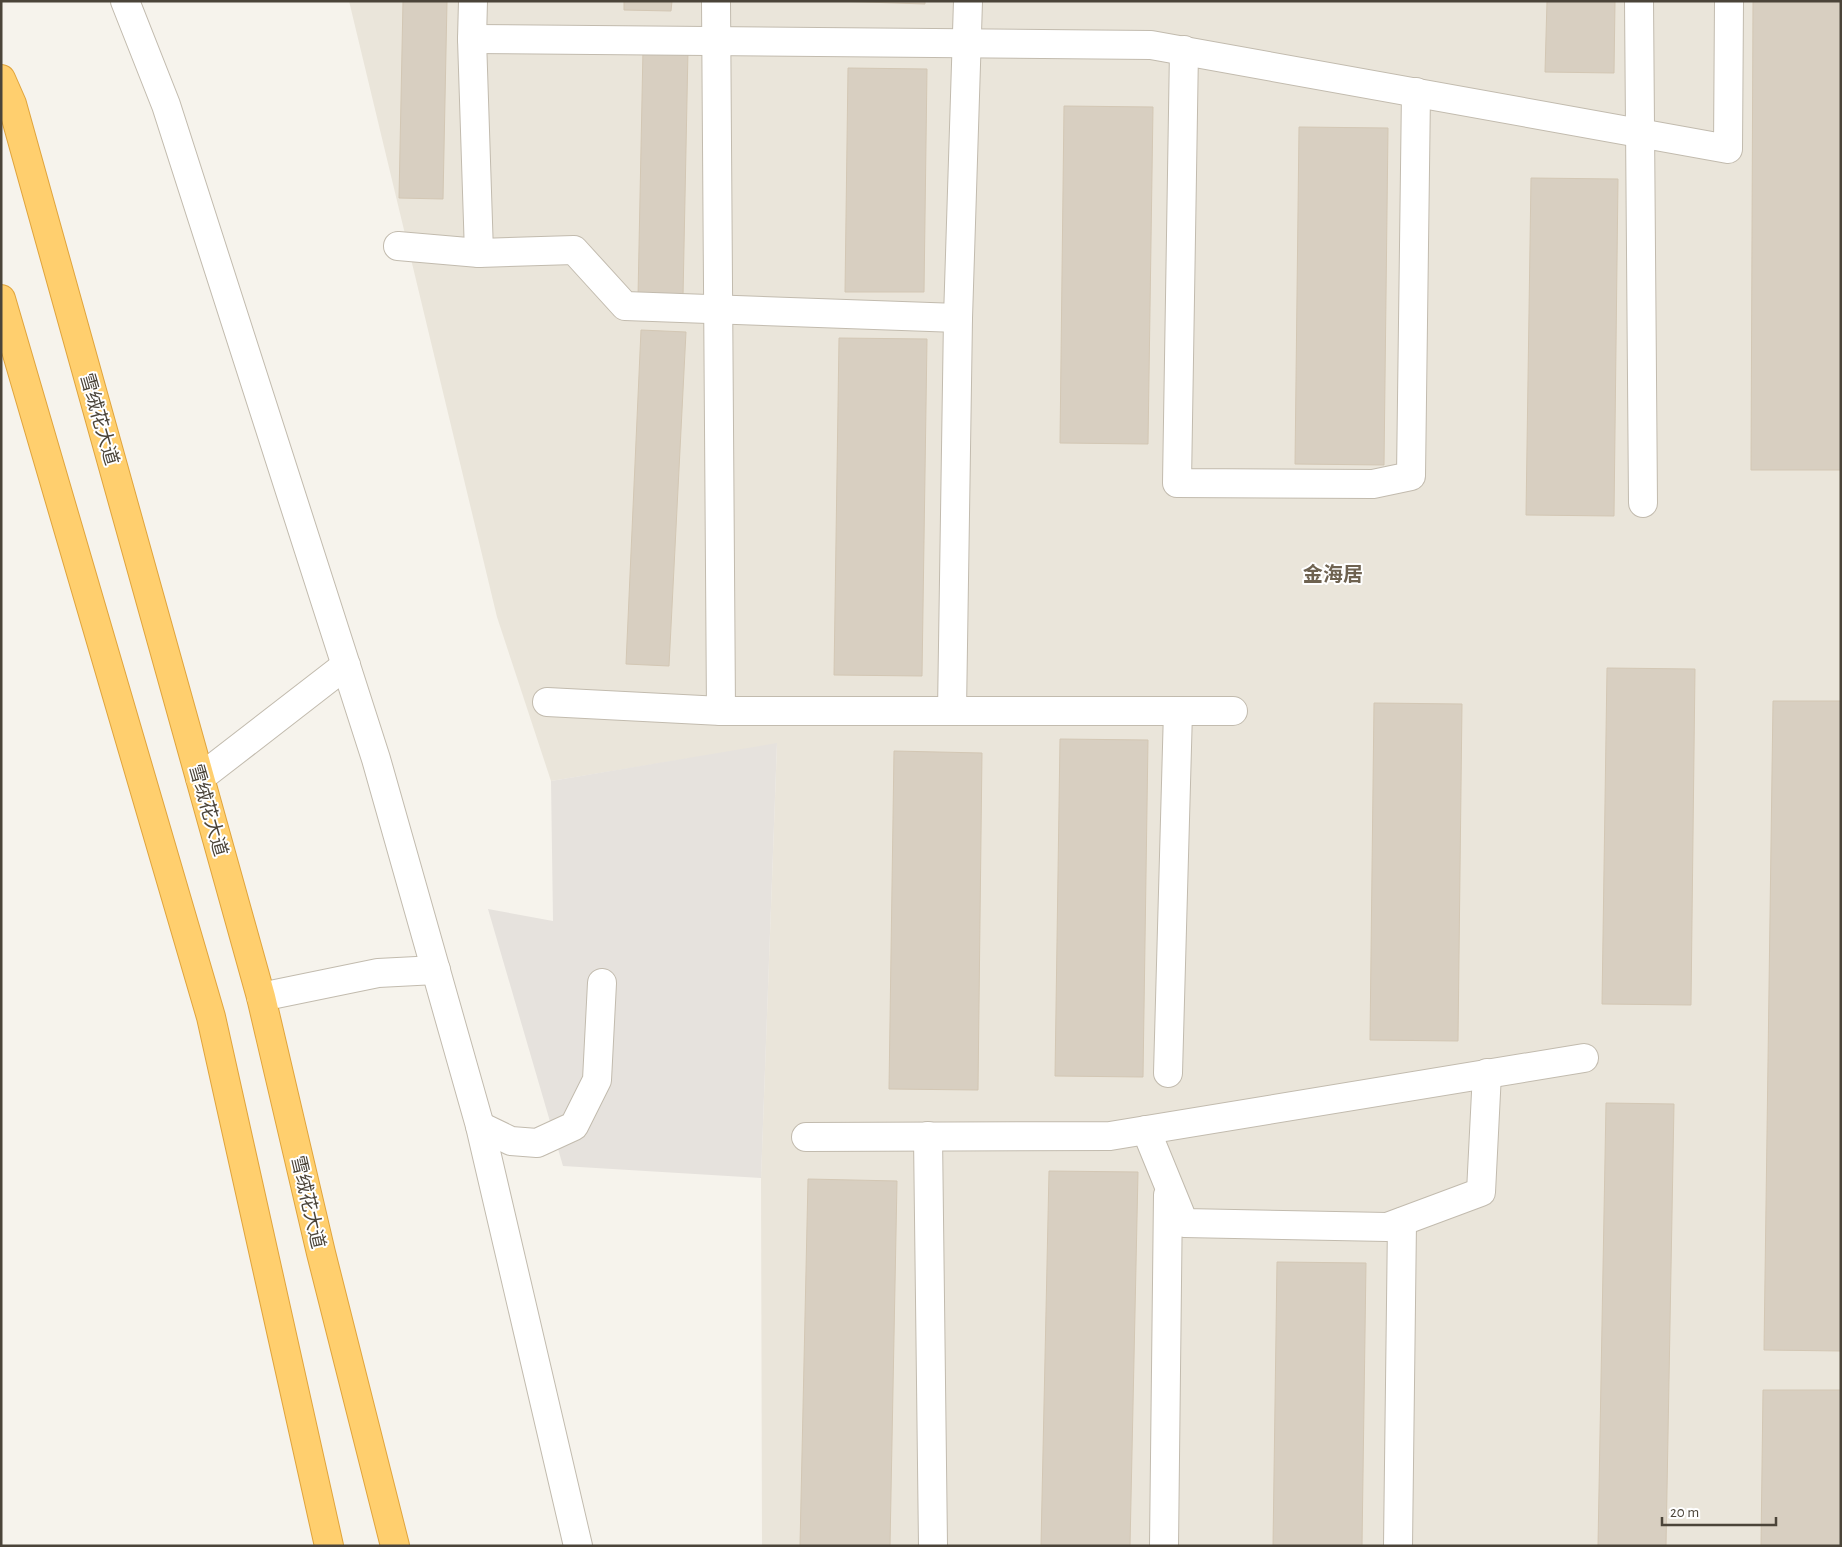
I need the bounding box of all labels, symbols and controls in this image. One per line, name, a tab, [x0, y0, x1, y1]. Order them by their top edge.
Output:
street label: 雪绒花大道	[76, 371, 122, 468]
district label: 金海居	[1303, 563, 1363, 585]
street label: 雪绒花大道	[185, 762, 231, 859]
street label: 雪绒花大道	[288, 1154, 328, 1251]
scale bar	[1662, 1494, 1776, 1526]
text: 20 m	[1670, 1505, 1699, 1520]

